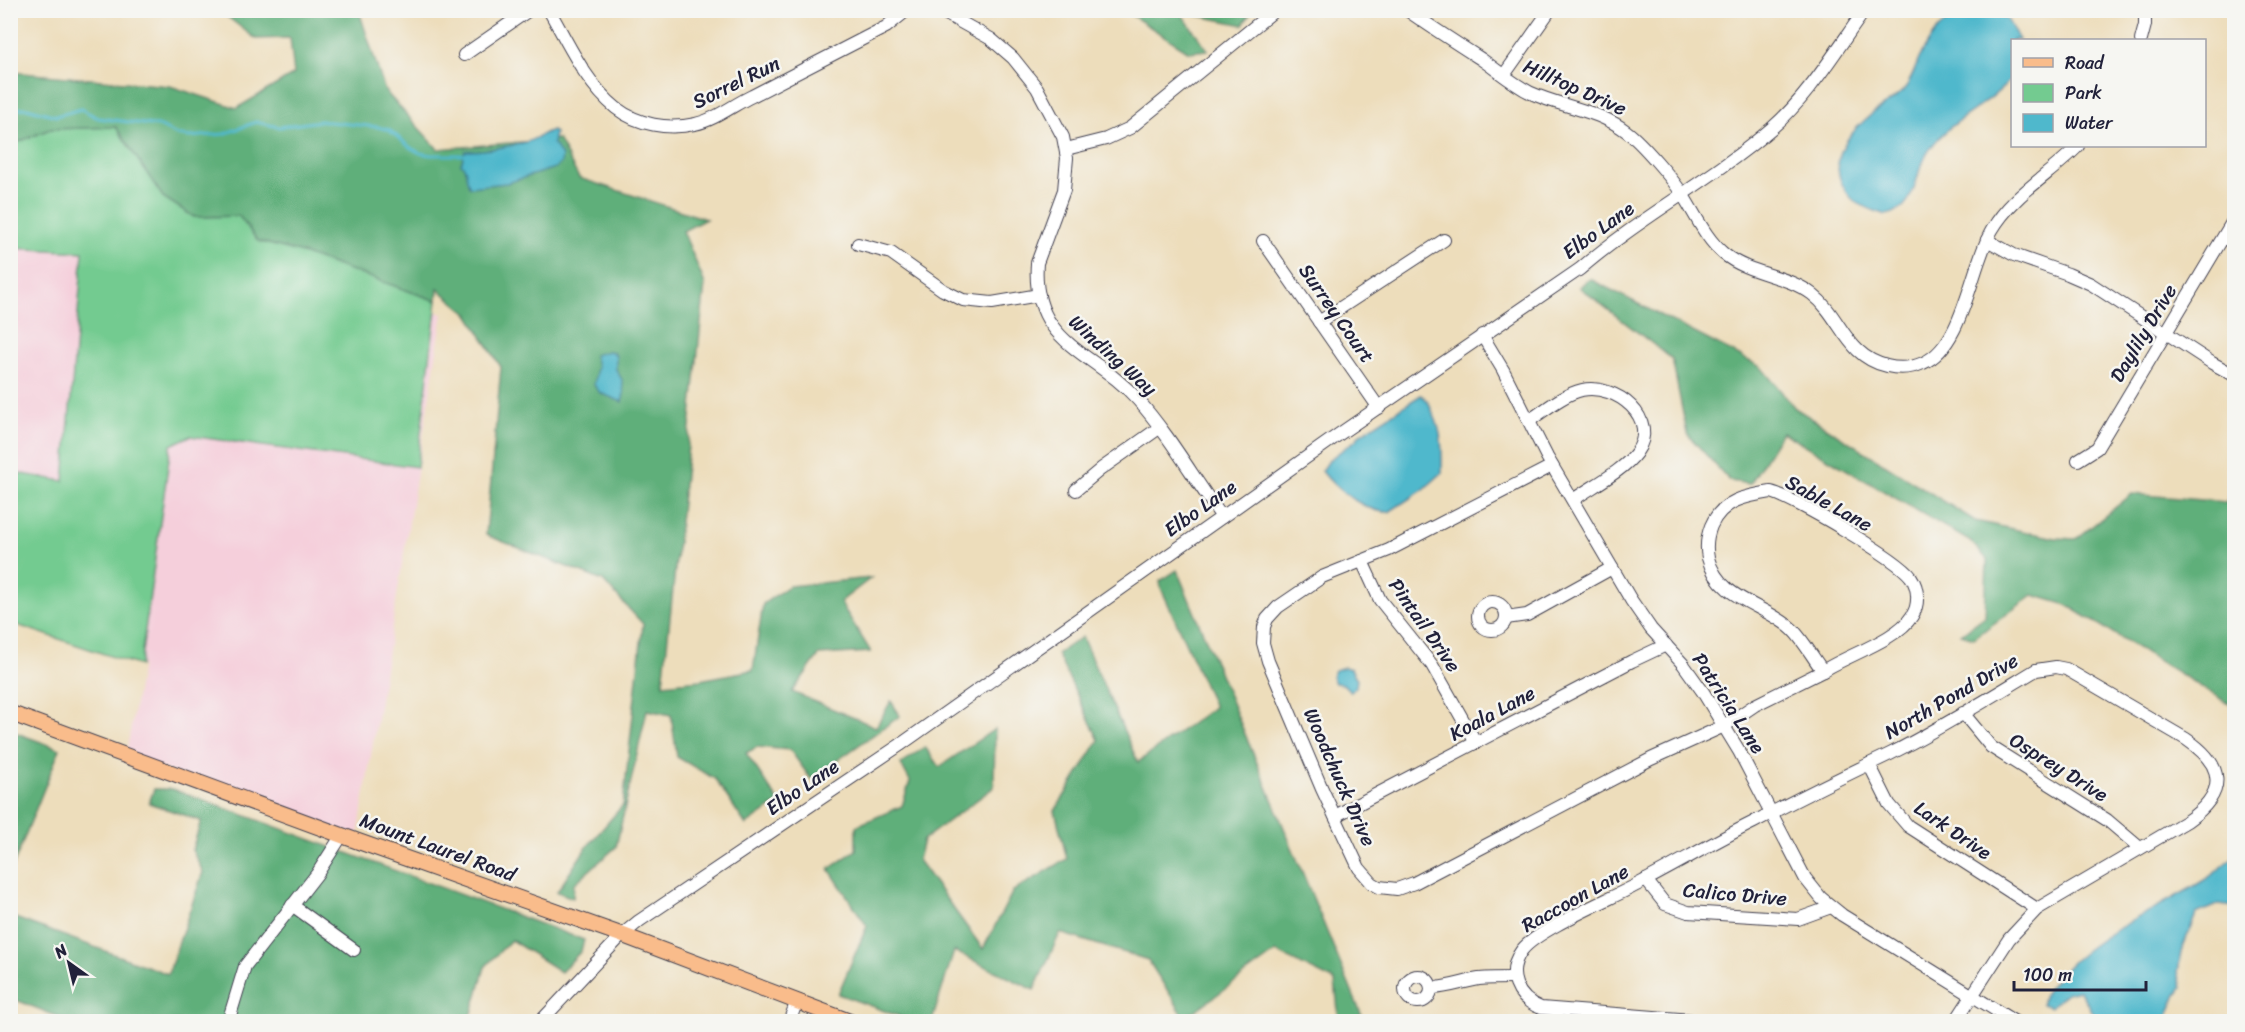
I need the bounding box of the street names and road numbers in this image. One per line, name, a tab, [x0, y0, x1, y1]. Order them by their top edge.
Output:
street label: Sorrel Run	[686, 46, 786, 119]
street label: Hilltop Drive	[1517, 49, 1632, 126]
street label: Elbo Lane	[1555, 192, 1642, 269]
street label: Surrey Court	[1289, 256, 1384, 371]
street label: Daylily Drive	[2100, 277, 2187, 389]
street label: Winding Way	[1060, 306, 1166, 406]
street label: Sable Lane	[1779, 465, 1879, 542]
street label: Elbo Lane	[1156, 470, 1244, 546]
street label: Pintail Drive	[1379, 571, 1470, 680]
street label: North Pond Drive	[1877, 644, 2025, 749]
street label: Patricia Lane	[1683, 645, 1775, 761]
street label: Koala Lane	[1443, 676, 1542, 751]
street label: Woodchuck Drive	[1293, 702, 1386, 852]
street label: Osprey Drive	[2002, 723, 2116, 812]
street label: Elbo Lane	[758, 750, 847, 825]
street label: Lark Drive	[1906, 791, 1999, 870]
street label: Mount Laurel Road	[355, 803, 522, 892]
street label: Raccoon Lane	[1515, 854, 1636, 942]
street label: Calico Drive	[1682, 873, 1788, 916]

